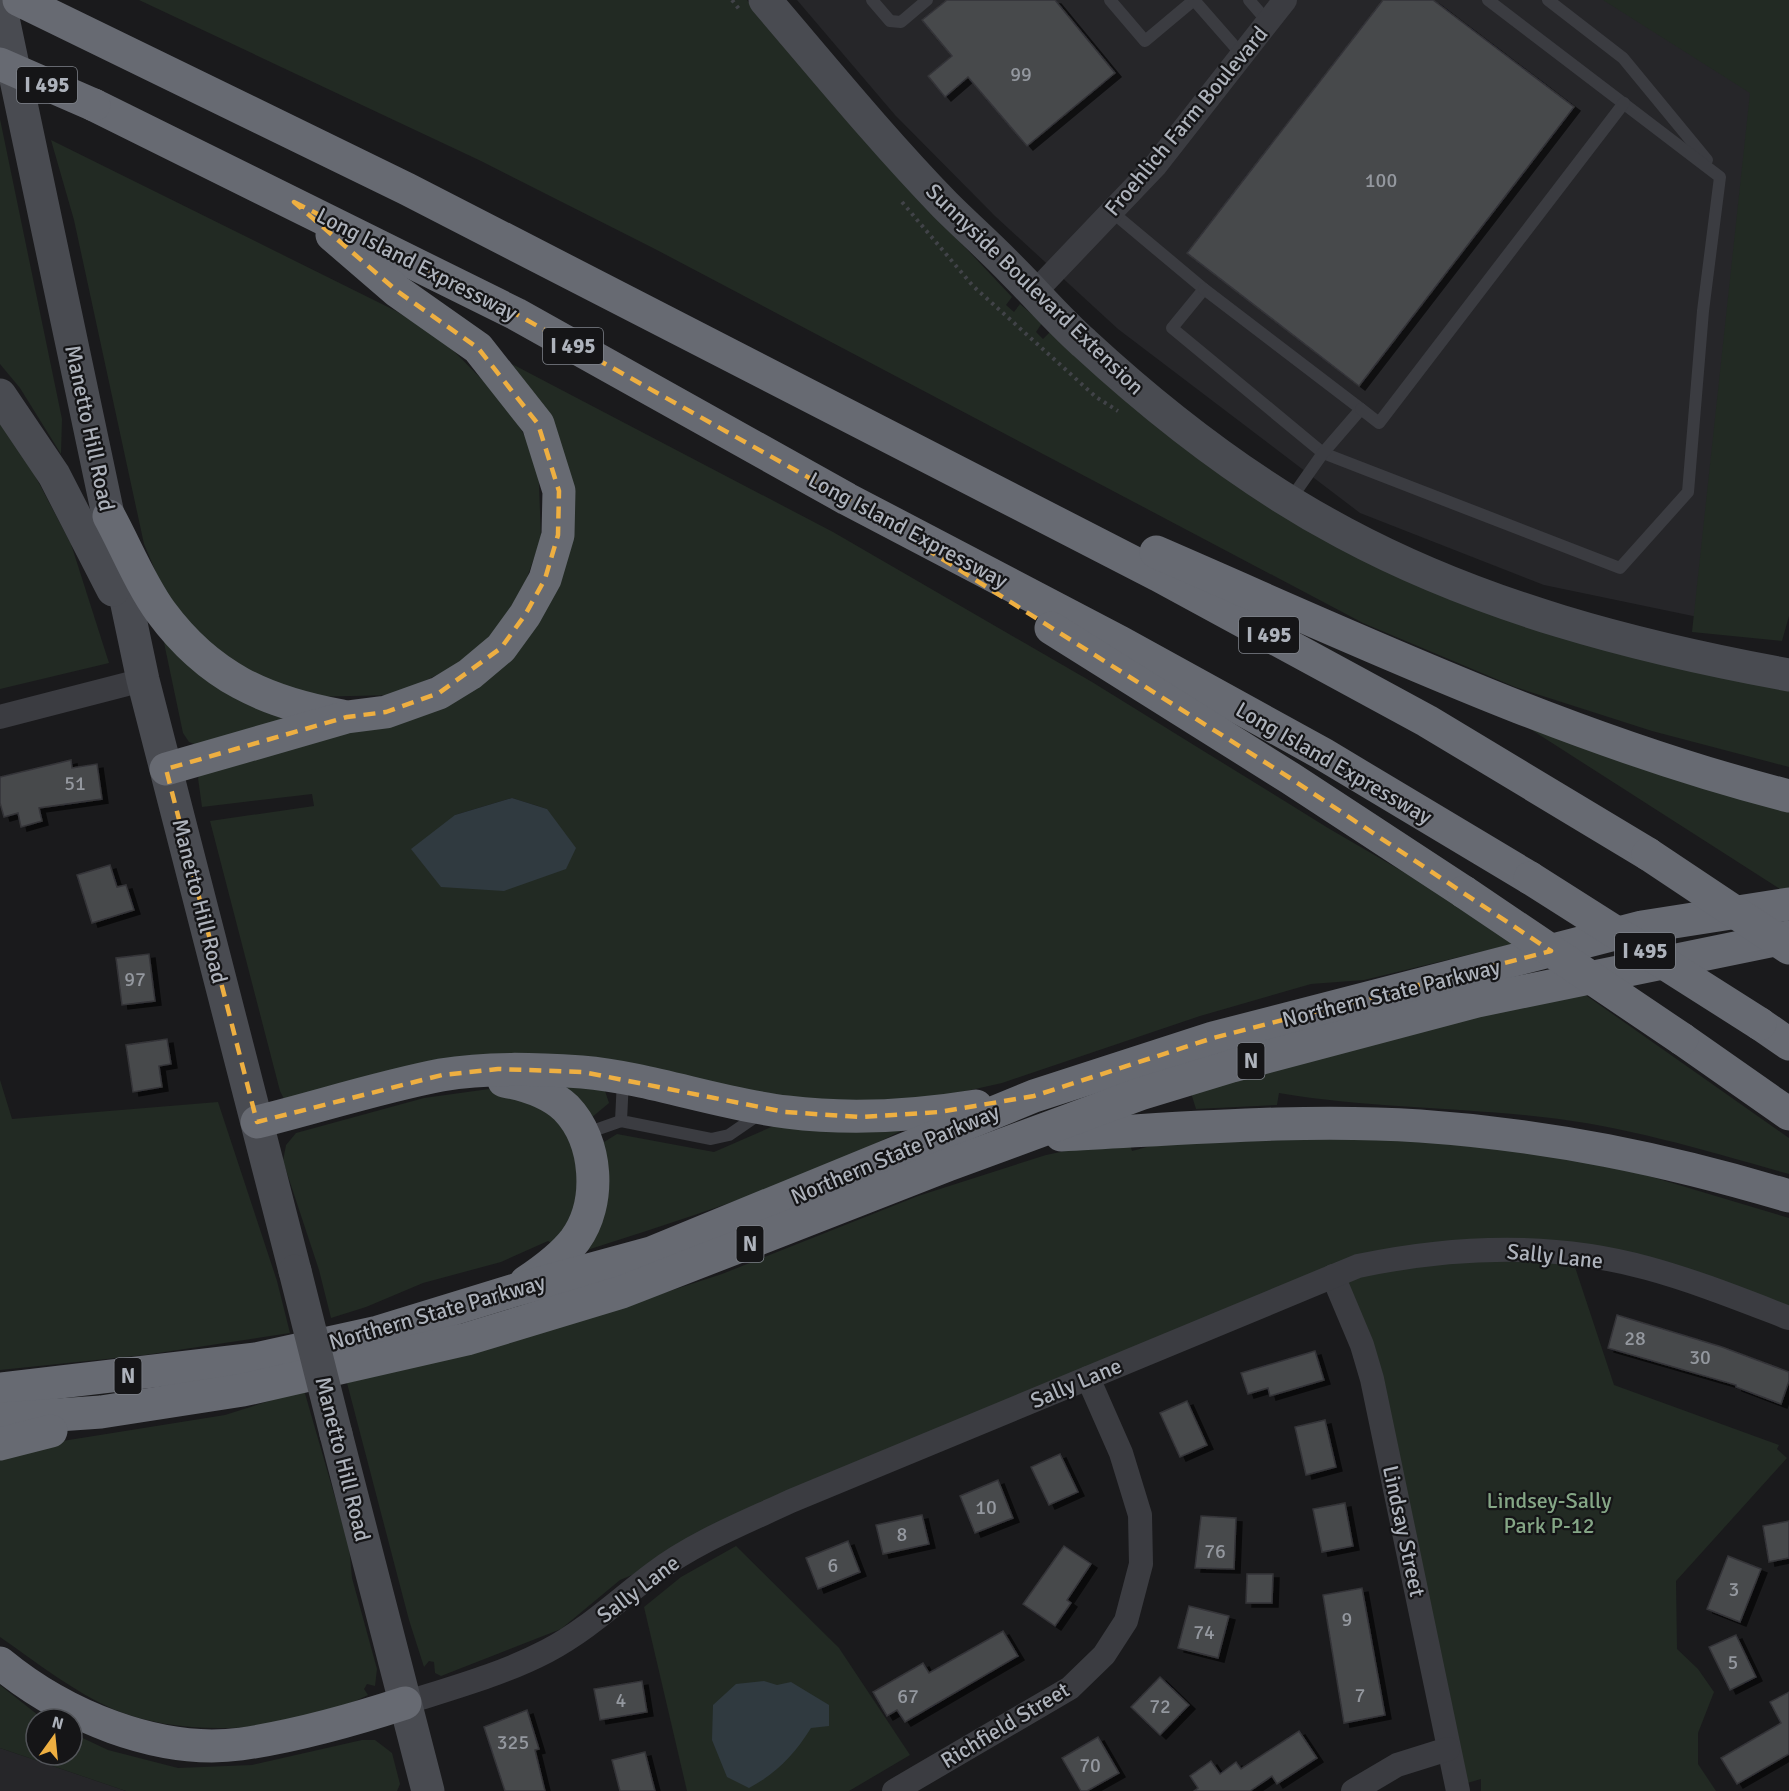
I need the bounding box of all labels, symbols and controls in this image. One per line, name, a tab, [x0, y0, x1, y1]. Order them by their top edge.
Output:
street label: Froehlich Farm Boulevard	[1099, 21, 1273, 221]
house number: 99	[1010, 62, 1032, 87]
road number: I 495	[17, 67, 77, 103]
house number: 100	[1365, 168, 1397, 193]
street label: Sunnyside Boulevard Extension	[920, 178, 1150, 400]
street label: Long Island Expressway	[312, 202, 523, 327]
road number: I 495	[543, 328, 603, 364]
street label: Manetto Hill Road	[59, 343, 121, 513]
street label: Long Island Expressway	[804, 466, 1013, 594]
road number: I 495	[1239, 617, 1299, 653]
street label: Long Island Expressway	[1231, 696, 1438, 831]
house number: 51	[64, 771, 86, 796]
street label: Manetto Hill Road	[166, 816, 234, 986]
road number: I 495	[1615, 933, 1675, 969]
street label: Northern State Parkway	[1279, 953, 1504, 1033]
house number: 97	[124, 967, 146, 992]
road number: N	[1238, 1043, 1264, 1079]
street label: Northern State Parkway	[787, 1098, 1004, 1210]
road number: N	[736, 1226, 764, 1262]
street label: Sally Lane	[1506, 1238, 1604, 1274]
street label: Northern State Parkway	[326, 1268, 549, 1356]
house number: 28	[1624, 1326, 1646, 1351]
house number: 30	[1689, 1345, 1711, 1370]
street label: Sally Lane	[1026, 1352, 1126, 1414]
road number: N	[114, 1358, 142, 1394]
street label: Manetto Hill Road	[309, 1374, 377, 1544]
street label: Lindsay Street	[1377, 1463, 1431, 1599]
park label: Lindsey-Sally Park P-12	[1486, 1487, 1612, 1539]
house number: 10	[975, 1495, 997, 1520]
house number: 8	[897, 1522, 907, 1547]
house number: 76	[1204, 1539, 1226, 1564]
street label: Sally Lane	[591, 1549, 685, 1629]
house number: 6	[828, 1553, 838, 1578]
house number: 3	[1729, 1577, 1739, 1602]
house number: 9	[1342, 1607, 1352, 1632]
house number: 74	[1193, 1620, 1215, 1645]
house number: 5	[1728, 1650, 1738, 1675]
street label: Richfield Street	[936, 1676, 1075, 1774]
house number: 7	[1355, 1683, 1365, 1708]
house number: 67	[897, 1684, 919, 1709]
house number: 4	[616, 1688, 627, 1713]
house number: 72	[1149, 1694, 1171, 1719]
north arrow	[24, 1707, 84, 1767]
text: N	[50, 1712, 66, 1735]
house number: 325	[497, 1730, 529, 1755]
house number: 70	[1079, 1753, 1101, 1778]

